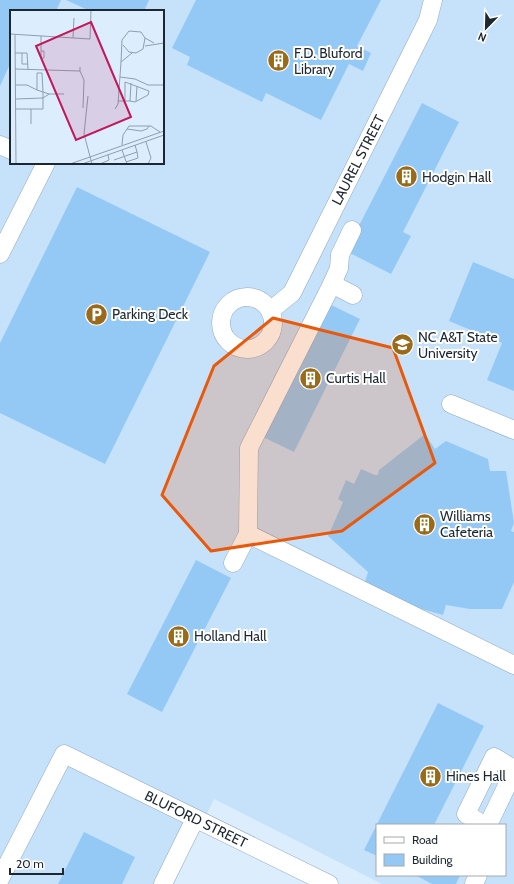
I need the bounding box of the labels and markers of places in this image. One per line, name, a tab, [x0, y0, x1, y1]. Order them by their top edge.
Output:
place label: F.D. Bluford Library	[294, 44, 362, 78]
building icon: F.D. Bluford Library	[265, 48, 291, 74]
building icon: Hodgin Hall	[394, 164, 420, 190]
place label: Hodgin Hall	[422, 168, 492, 186]
parking icon: Parking Deck	[84, 301, 110, 327]
place label: Parking Deck	[112, 305, 189, 323]
place label: NC A&T State University	[418, 328, 498, 362]
school or university icon: NC A&T State University	[390, 332, 416, 358]
building icon: Curtis Hall	[298, 365, 324, 391]
place label: Curtis Hall	[326, 369, 387, 387]
place label: Williams Cafeteria	[440, 507, 493, 541]
building icon: Williams Cafeteria	[411, 511, 437, 537]
building icon: Holland Hall	[166, 623, 192, 649]
place label: Holland Hall	[194, 627, 267, 645]
building icon: Hines Hall	[417, 763, 443, 789]
place label: Hines Hall	[446, 767, 506, 785]

